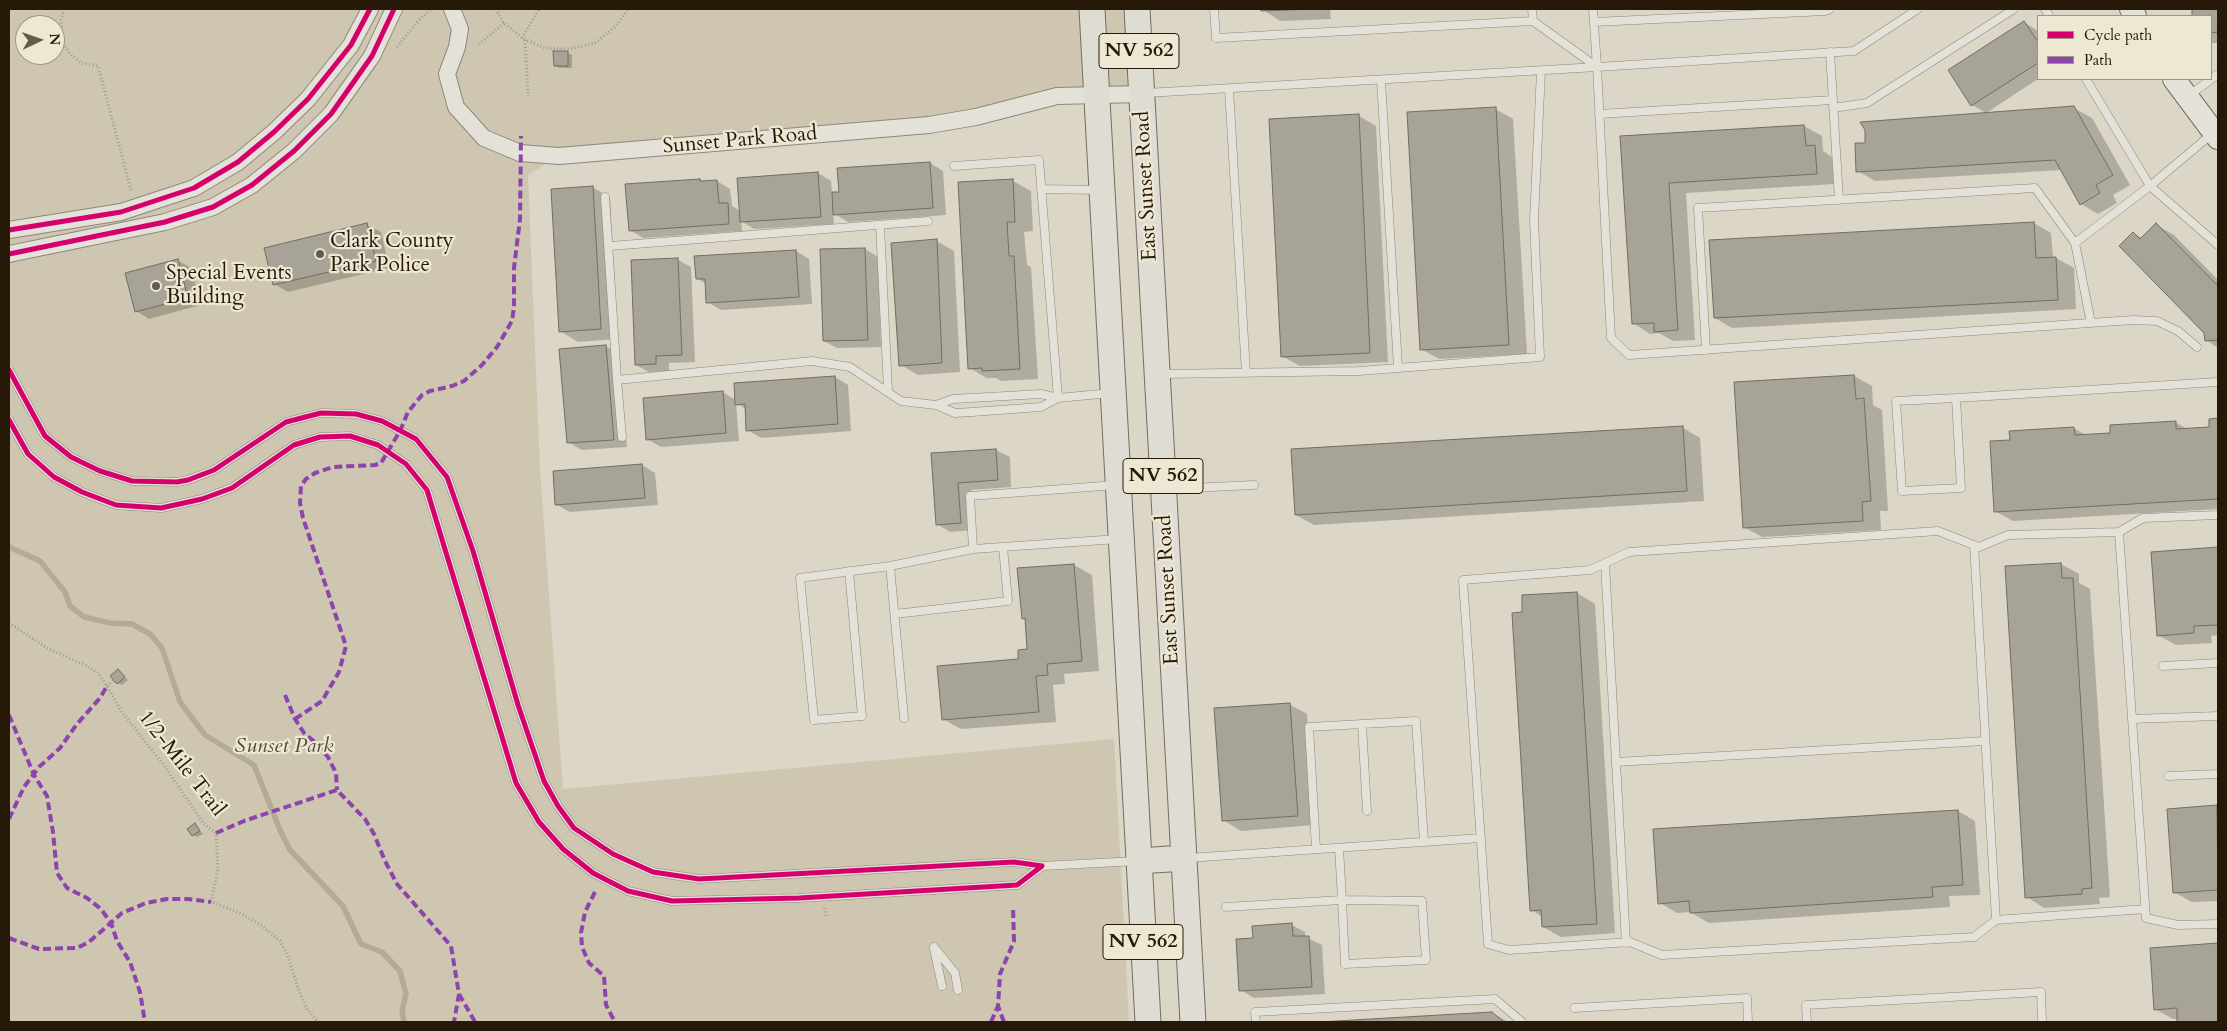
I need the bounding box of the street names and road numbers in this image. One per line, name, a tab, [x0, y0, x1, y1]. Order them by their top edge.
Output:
road number: NV 562	[1099, 34, 1179, 68]
street label: East Sunset Road	[1130, 110, 1164, 262]
street label: Sunset Park Road	[662, 122, 818, 160]
road number: NV 562	[1123, 458, 1203, 494]
street label: East Sunset Road	[1152, 514, 1186, 666]
street label: 1/2-Mile Trail	[132, 706, 230, 822]
road number: NV 562	[1103, 924, 1183, 960]

